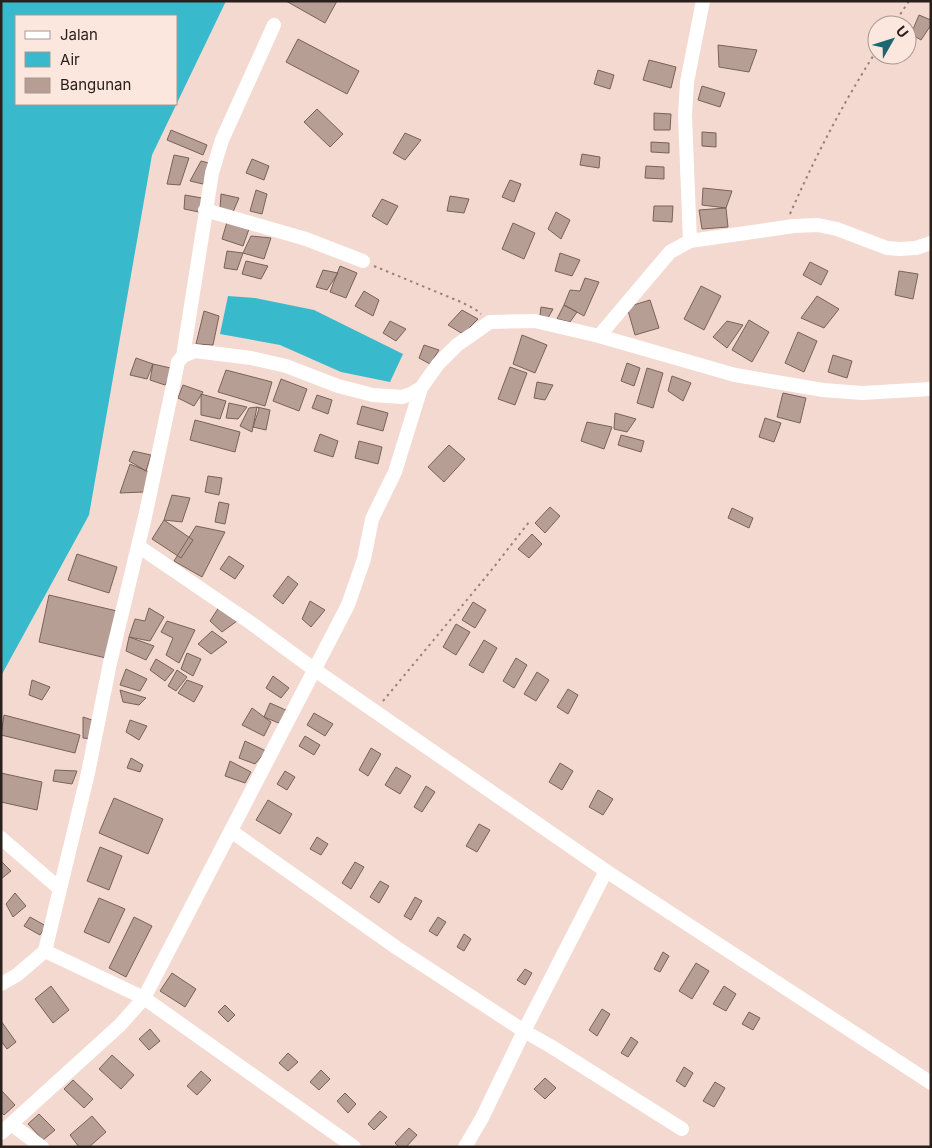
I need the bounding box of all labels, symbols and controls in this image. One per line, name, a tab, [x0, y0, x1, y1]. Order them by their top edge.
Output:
legend	[15, 15, 178, 105]
north arrow	[867, 15, 917, 65]
text: U	[893, 22, 912, 41]
text: Jalan	[60, 25, 98, 44]
text: Air	[60, 50, 80, 69]
text: Bangunan	[60, 75, 131, 94]

